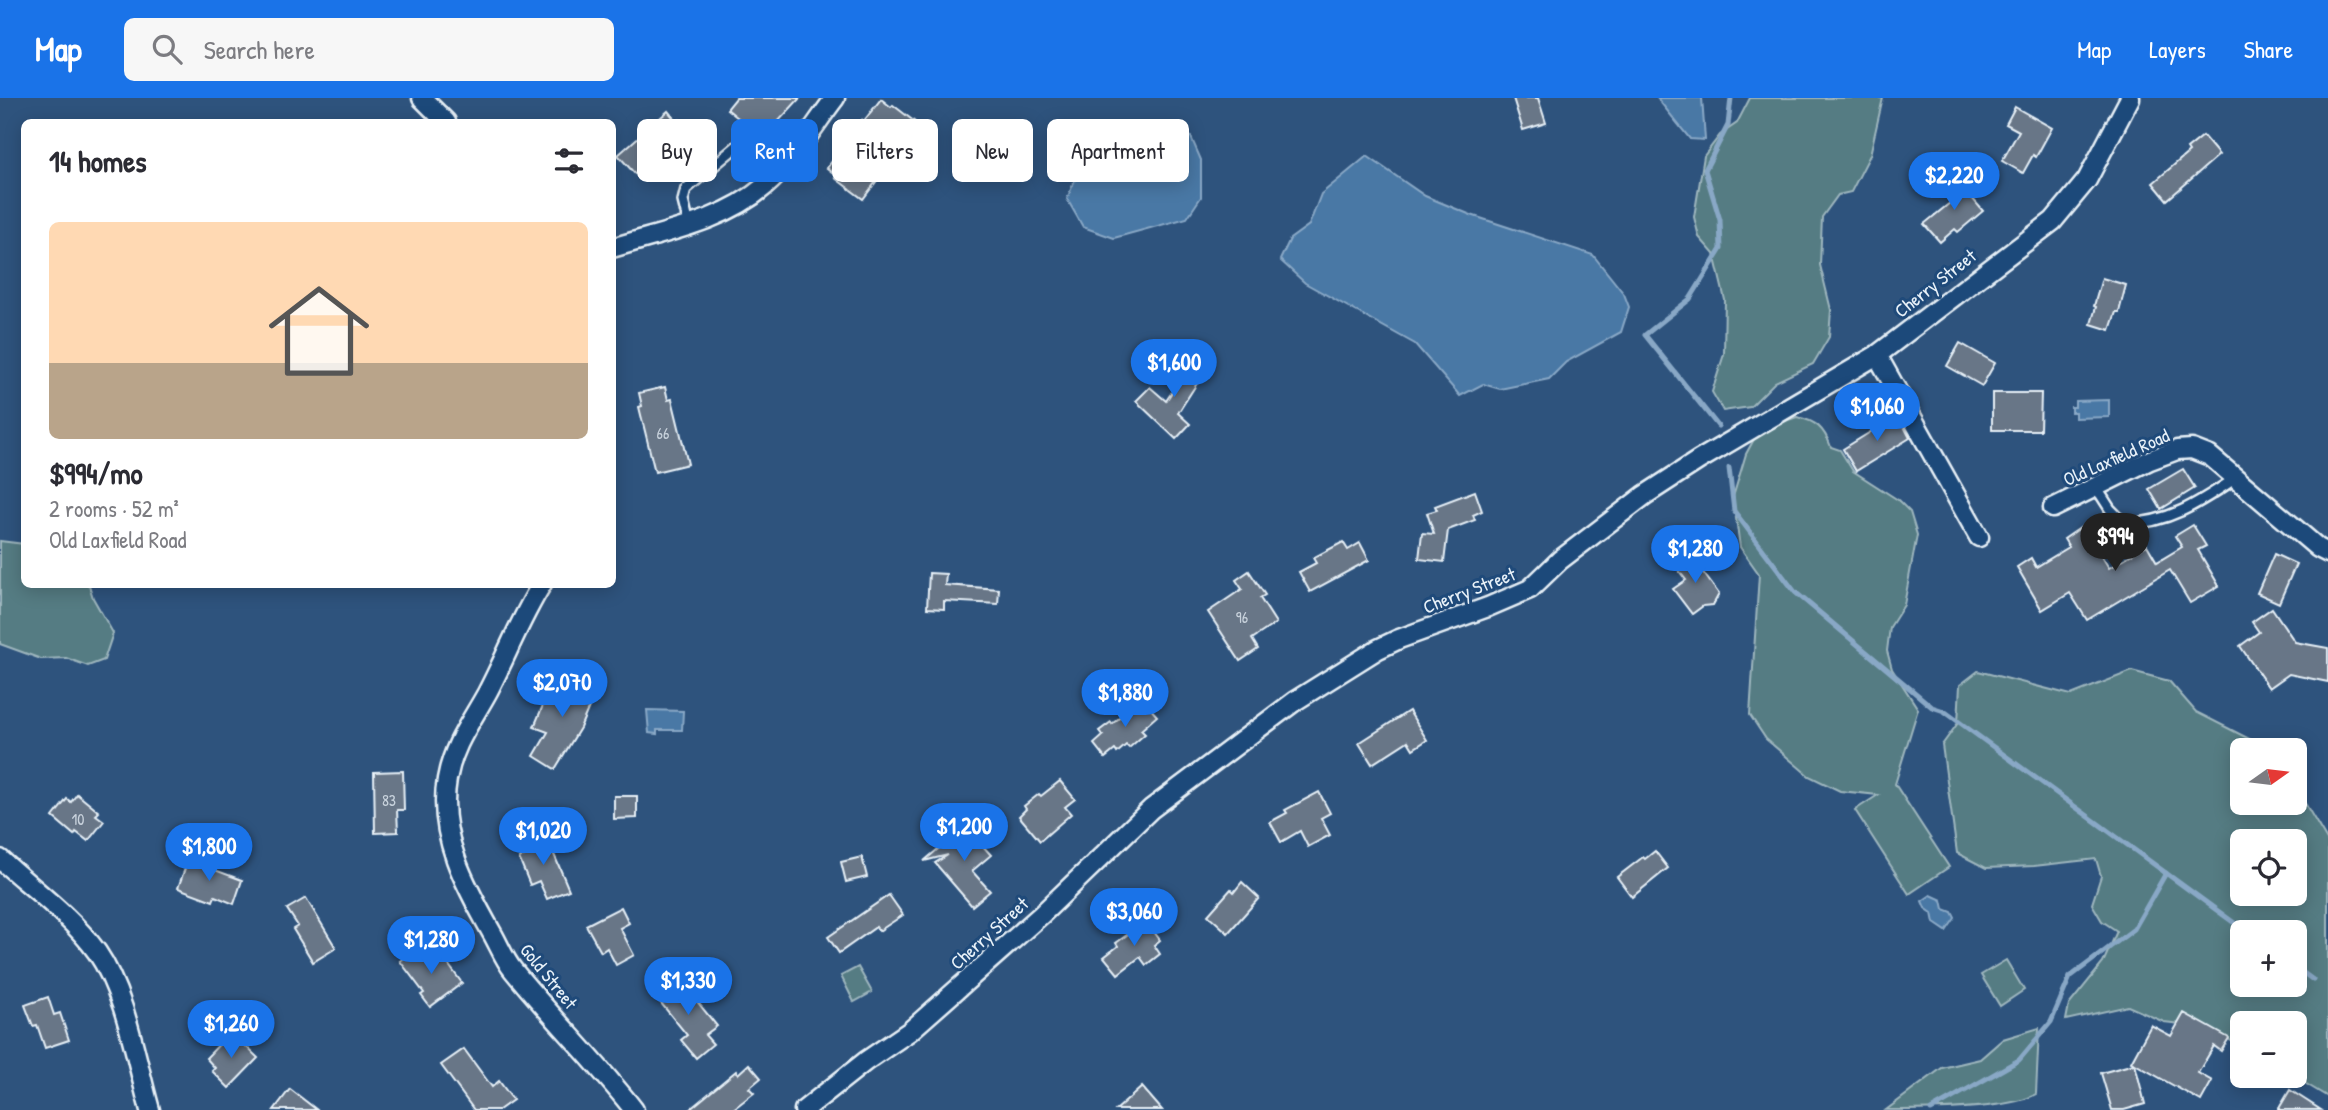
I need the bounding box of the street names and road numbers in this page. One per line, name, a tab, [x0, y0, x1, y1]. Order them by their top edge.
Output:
street label: Cherry Street	[1889, 243, 1982, 323]
street label: Old Laxfield Road	[2059, 422, 2174, 492]
street label: Cherry Street	[1419, 560, 1519, 620]
street label: Cherry Street	[944, 891, 1034, 975]
street label: Gold Street	[514, 938, 584, 1015]

